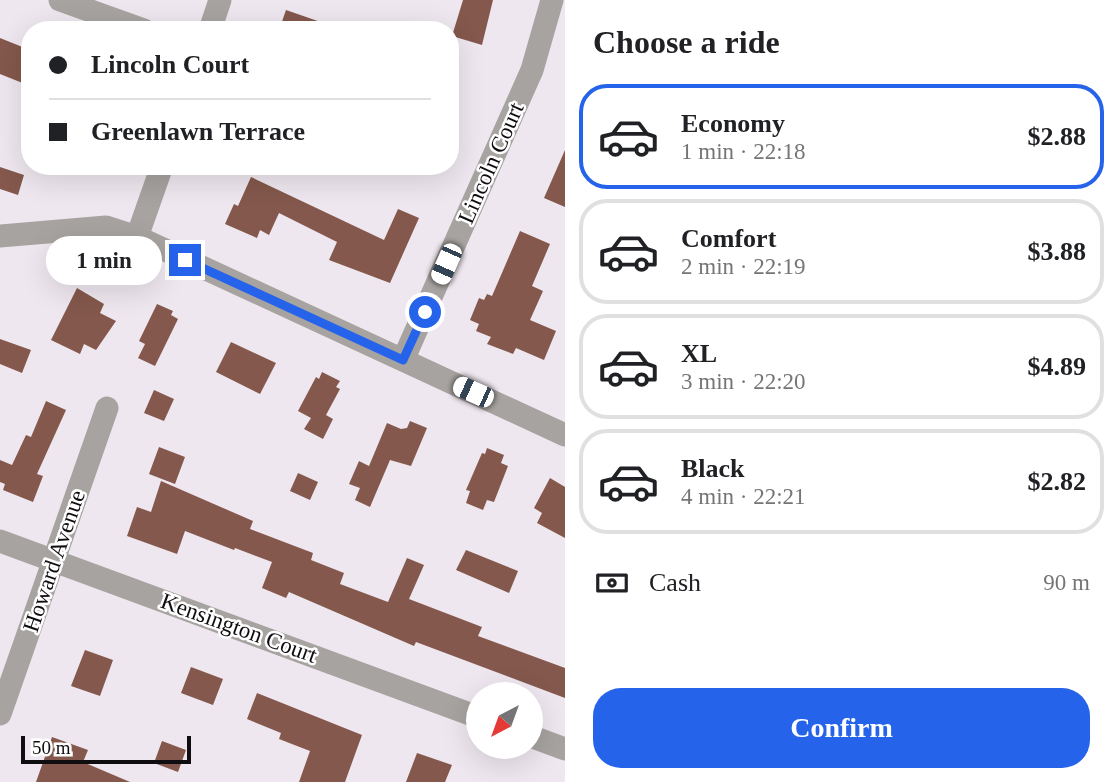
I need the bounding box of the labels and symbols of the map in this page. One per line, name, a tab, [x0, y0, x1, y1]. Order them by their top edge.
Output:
street label: Lincoln Court	[453, 98, 529, 227]
callout: 1 min	[45, 236, 160, 284]
car	[428, 241, 465, 287]
route end	[169, 244, 201, 276]
route start	[409, 296, 441, 328]
car	[450, 374, 497, 410]
street label: Howard Avenue	[18, 487, 90, 635]
street label: Kensington Court	[158, 588, 321, 668]
north arrow	[466, 682, 542, 760]
scale bar	[21, 733, 191, 765]

